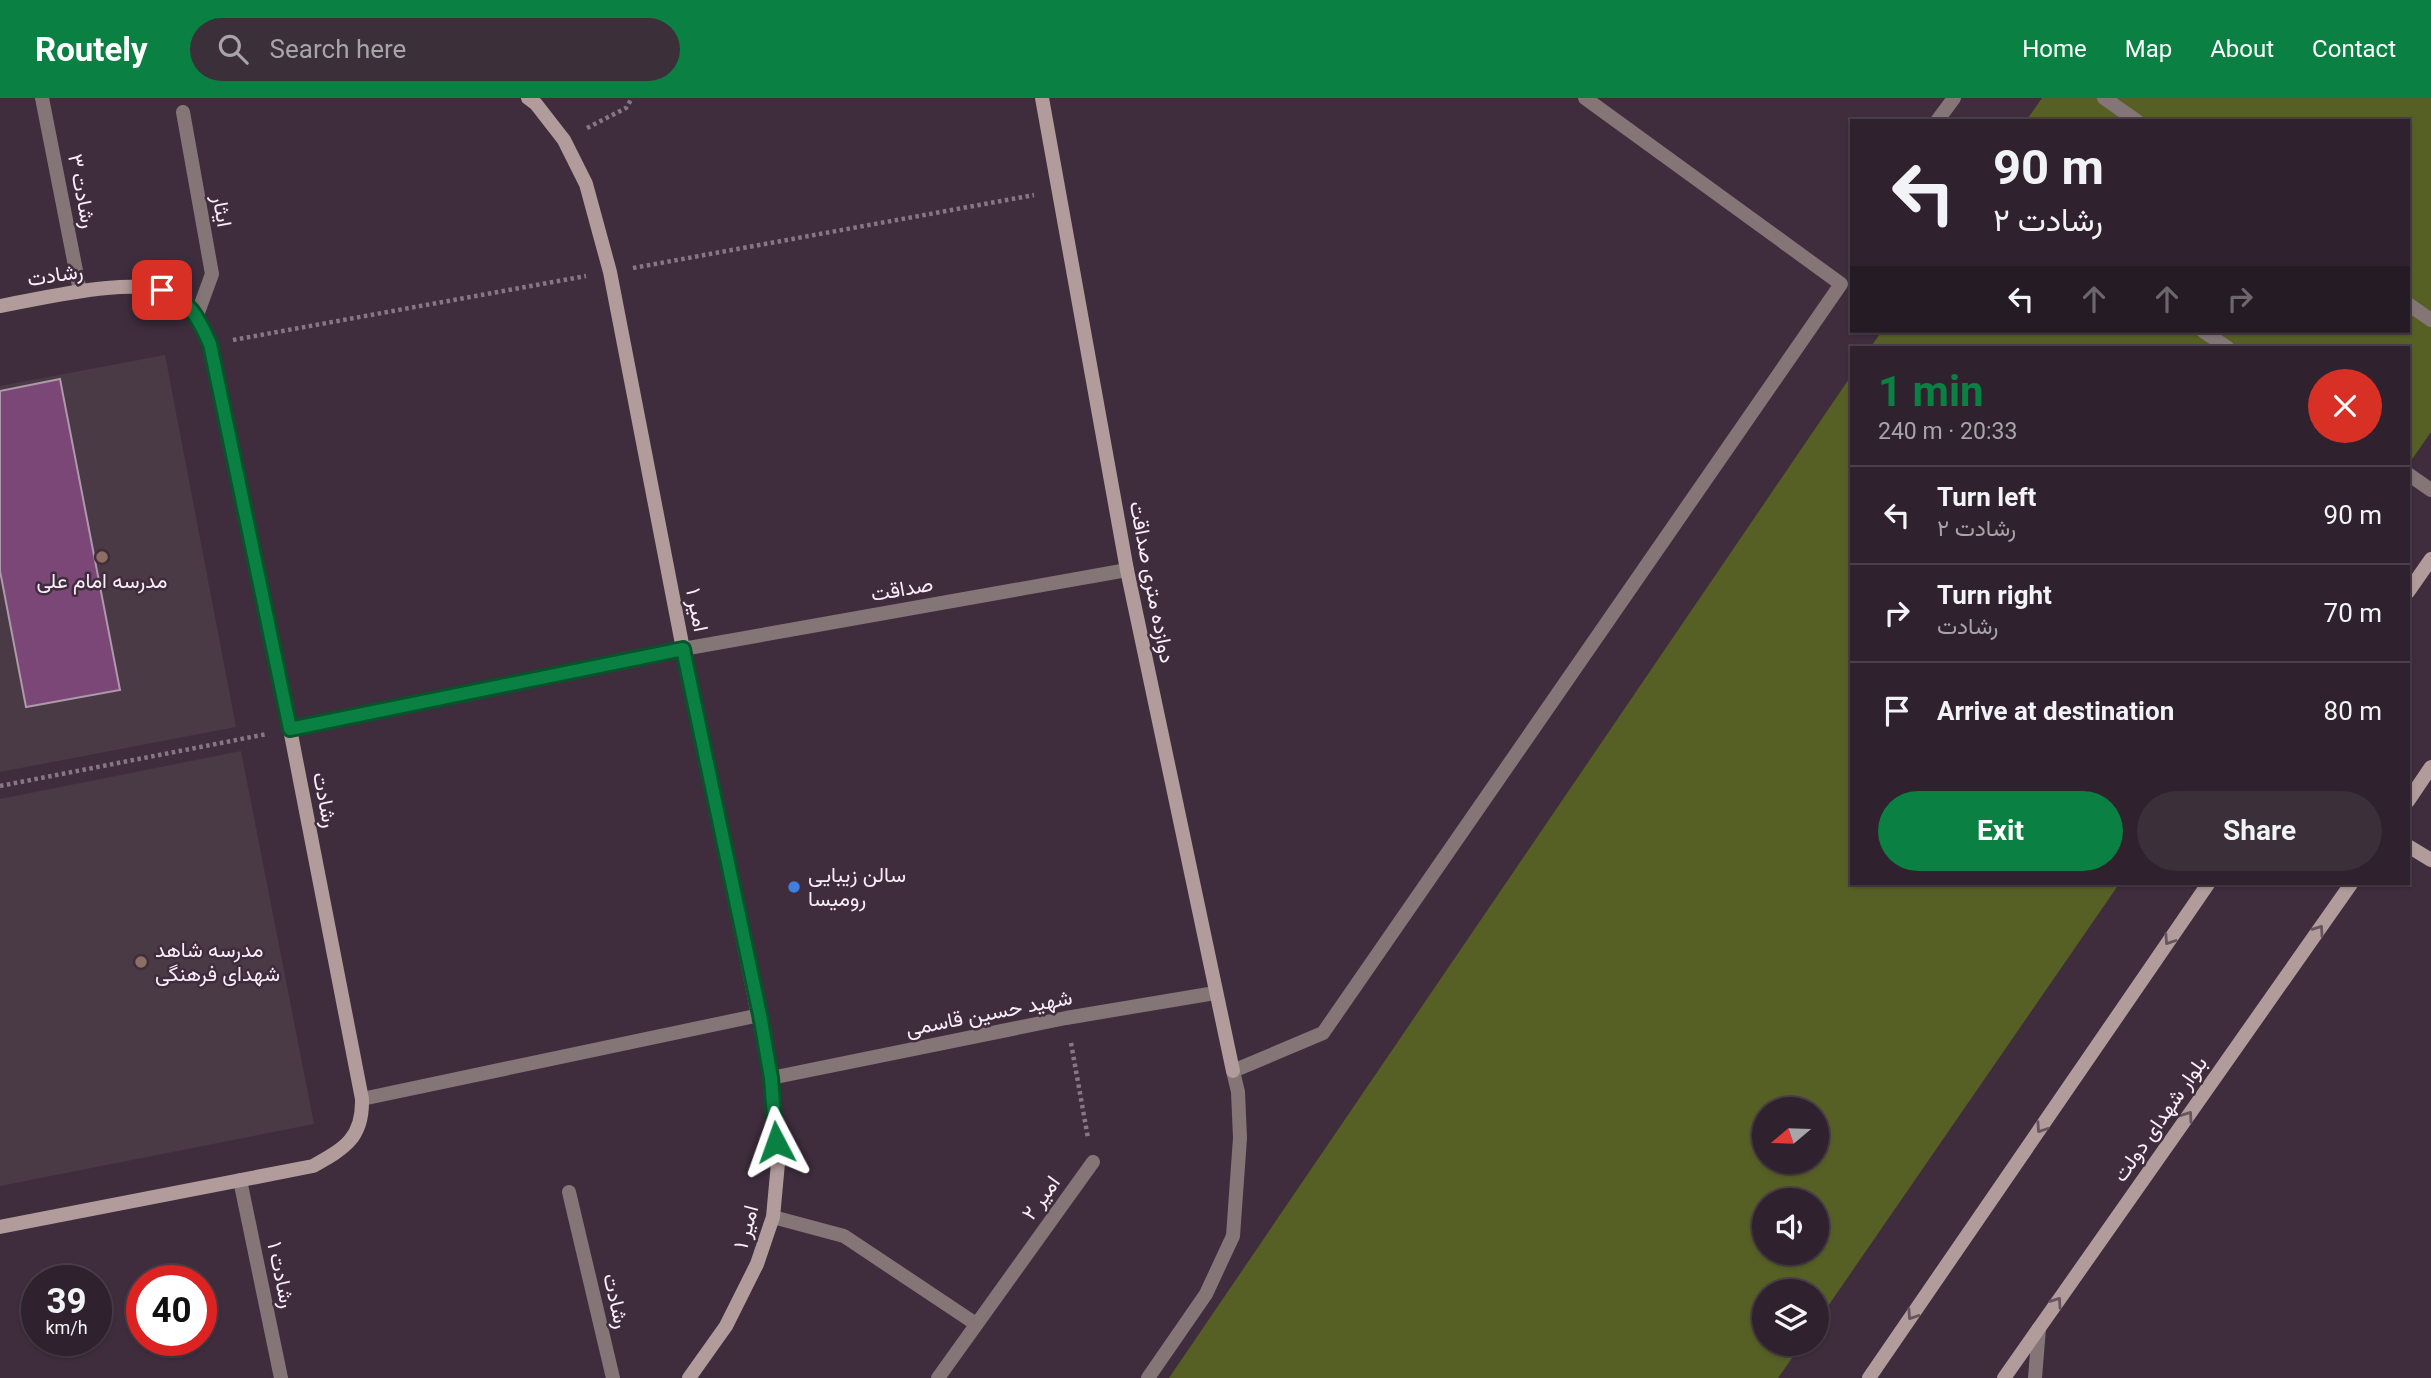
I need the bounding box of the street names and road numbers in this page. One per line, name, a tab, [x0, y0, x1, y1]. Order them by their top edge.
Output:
street label: رشادت ۳	[62, 152, 101, 230]
street label: ایثار	[206, 192, 237, 229]
street label: رشادت	[25, 259, 85, 292]
street label: دوازده متری صداقت	[1124, 499, 1179, 665]
street label: صداقت	[869, 572, 935, 606]
street label: امیر ۱	[680, 586, 713, 634]
street label: رشادت	[307, 770, 342, 830]
street label: شهید حسین قاسمی	[904, 985, 1074, 1042]
street label: بلوار شهدای دولت	[2108, 1052, 2213, 1187]
street label: امیر ۲	[1017, 1171, 1066, 1225]
street label: امیر ۱	[729, 1203, 764, 1252]
street label: رشادت ۱	[261, 1240, 300, 1311]
street label: رشادت	[597, 1271, 634, 1331]

